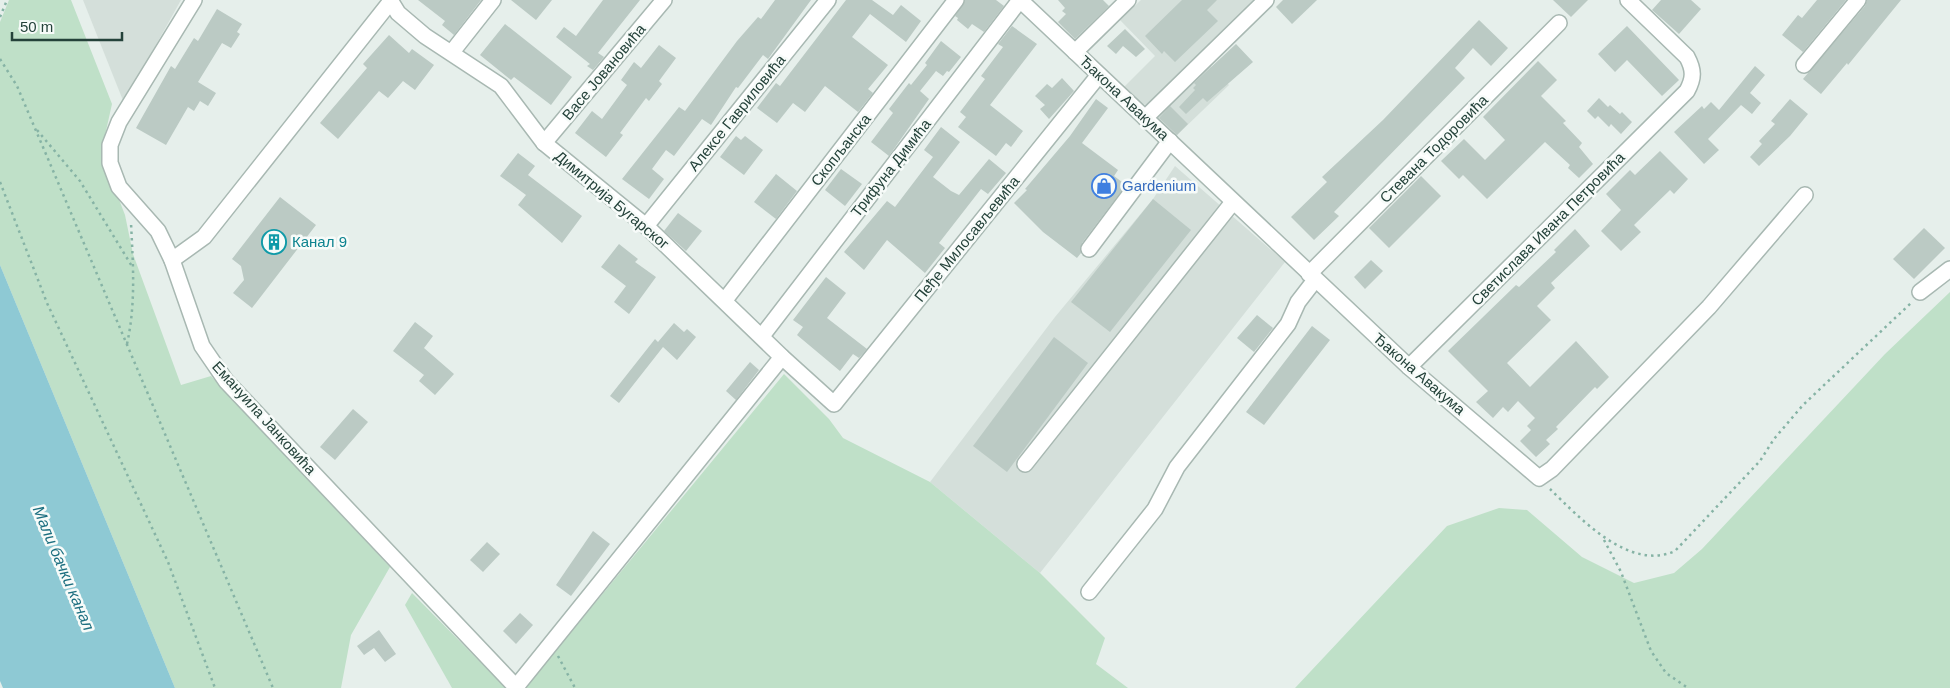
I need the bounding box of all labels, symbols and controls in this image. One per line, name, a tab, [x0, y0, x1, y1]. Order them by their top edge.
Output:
scale bar	[12, 10, 122, 42]
text: 50 m	[20, 18, 53, 35]
street label: Васе Јовановића	[559, 20, 649, 123]
street label: Алексе Гавриловића	[685, 51, 789, 174]
street label: Ђакона Авакума	[1076, 52, 1173, 144]
street label: Стевана Тодоровића	[1376, 91, 1492, 206]
street label: Скопљанска	[807, 110, 874, 189]
street label: Трифуна Димића	[847, 115, 934, 220]
street label: Димитрија Бугарског	[552, 147, 673, 253]
street label: Светислава Ивана Петровића	[1468, 148, 1628, 309]
street label: Пеђе Милосављевића	[911, 172, 1023, 305]
shop icon: Gardenium	[1091, 173, 1117, 199]
place label: Gardenium	[1122, 177, 1196, 194]
building icon: Канал 9	[261, 229, 287, 255]
place label: Канал 9	[292, 233, 347, 250]
street label: Ђакона Авакума	[1370, 329, 1469, 419]
street label: Емануила Јанковића	[209, 358, 320, 478]
water label: Мали бачки канал	[30, 503, 97, 633]

